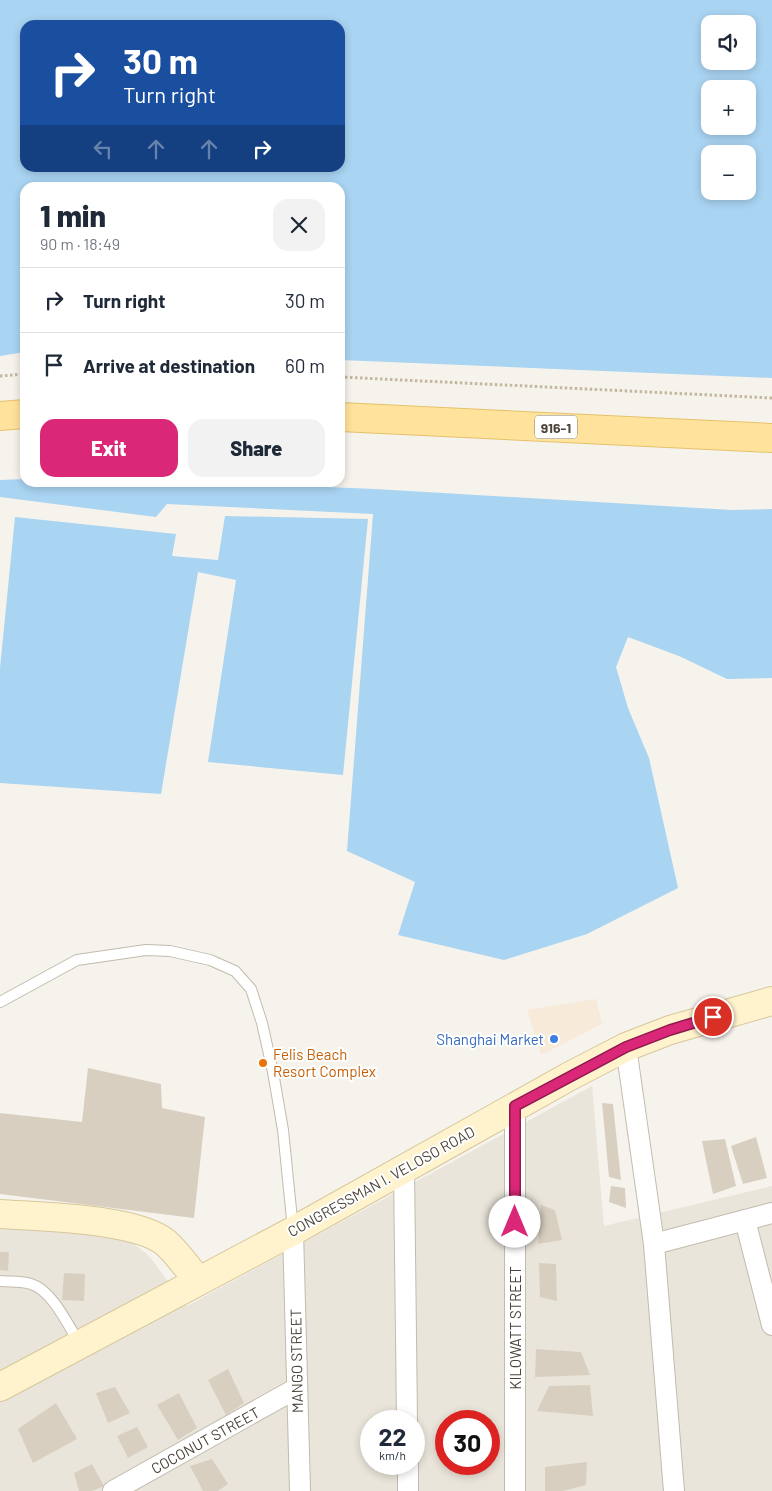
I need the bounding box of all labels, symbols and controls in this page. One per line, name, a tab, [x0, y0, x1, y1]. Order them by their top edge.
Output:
map controls	[701, 15, 756, 200]
button: sound	[701, 15, 756, 70]
text: 30 m	[123, 39, 198, 81]
icon: right	[40, 40, 105, 105]
button: +	[701, 80, 756, 135]
text: Turn right	[123, 81, 216, 107]
icon: left	[89, 135, 117, 163]
icon: ahead	[142, 135, 170, 163]
icon: ahead	[195, 135, 223, 163]
icon: right	[248, 135, 276, 163]
button: −	[701, 145, 756, 200]
text: 1 min	[40, 197, 106, 233]
button: close	[273, 199, 325, 251]
text: 90 m · 18:49	[40, 234, 120, 253]
icon: right	[40, 286, 68, 314]
text: Turn right	[83, 289, 165, 312]
text: 30 m	[285, 289, 325, 312]
icon: arrive	[40, 351, 68, 379]
text: Arrive at destination	[83, 354, 255, 377]
text: 60 m	[285, 354, 325, 377]
road number: 916-1	[535, 416, 577, 438]
button: Exit	[40, 419, 178, 477]
button: Share	[188, 419, 325, 477]
pin	[692, 996, 734, 1038]
icon: arrive	[699, 1003, 727, 1031]
place label: Shanghai Market	[436, 1030, 544, 1048]
marker: Shanghai Market	[548, 1033, 560, 1045]
place label: Felis Beach Resort Complex	[273, 1045, 376, 1080]
marker: Felis Beach Resort Complex	[257, 1057, 269, 1069]
street label: CONGRESSMAN I. VELOSO ROAD	[284, 1122, 478, 1240]
position arrow	[488, 1195, 540, 1247]
street label: KILOWATT STREET	[506, 1266, 524, 1390]
street label: MANGO STREET	[286, 1309, 306, 1413]
street label: COCONUT STREET	[148, 1403, 262, 1477]
speed limit sign: 30	[435, 1410, 500, 1475]
text: 22	[378, 1421, 407, 1451]
text: km/h	[379, 1448, 406, 1462]

